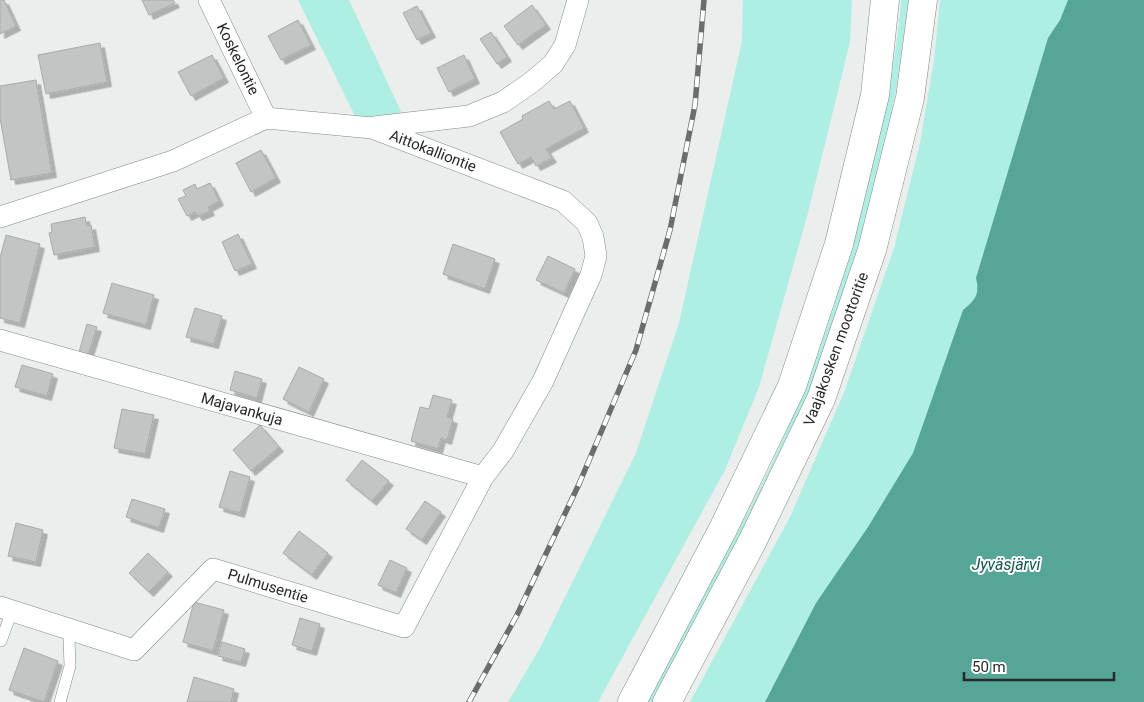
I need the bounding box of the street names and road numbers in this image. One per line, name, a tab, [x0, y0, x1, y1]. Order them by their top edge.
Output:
street label: Koskelontie	[213, 20, 263, 98]
street label: Aittokalliontie	[387, 126, 479, 176]
street label: Vaajakosken moottoritie	[800, 270, 872, 428]
street label: Majavankuja	[199, 389, 285, 429]
street label: Pulmusentie	[226, 565, 310, 607]

